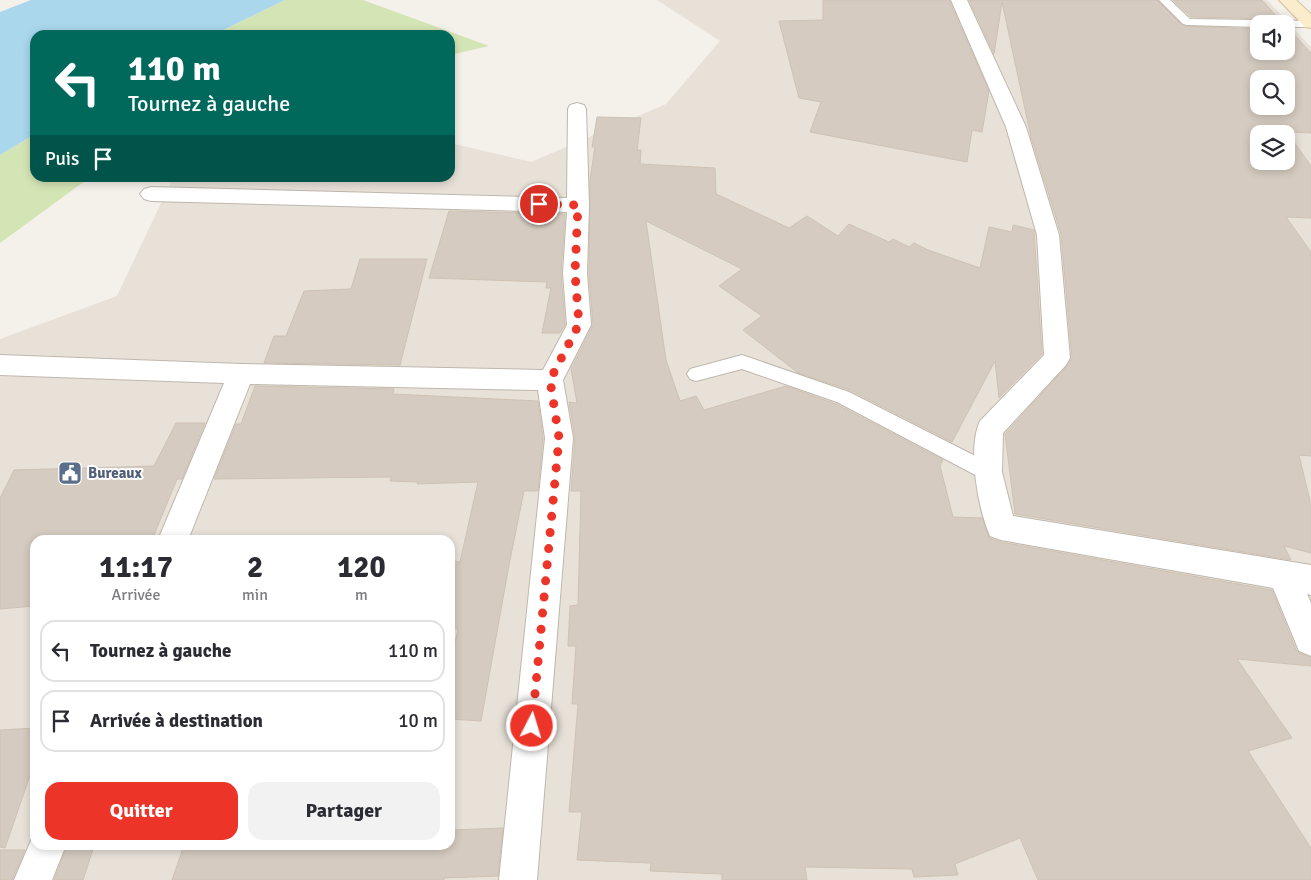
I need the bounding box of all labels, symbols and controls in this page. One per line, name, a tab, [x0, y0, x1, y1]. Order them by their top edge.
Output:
map controls	[1250, 15, 1295, 170]
button: sound	[1250, 15, 1295, 60]
text: 110 m	[128, 47, 221, 90]
icon: left	[45, 50, 110, 115]
button: search	[1250, 70, 1295, 115]
text: Tournez à gauche	[128, 90, 290, 117]
button: layers	[1250, 125, 1295, 170]
icon: arrive	[89, 145, 117, 173]
text: Puis	[45, 147, 79, 171]
pin	[518, 183, 560, 225]
icon: arrive	[525, 190, 553, 218]
public building icon: Bureaux	[57, 460, 83, 486]
place label: Bureaux	[88, 464, 143, 482]
text: 11:17	[99, 549, 173, 586]
text: 2	[247, 549, 263, 586]
text: 120	[337, 549, 386, 586]
text: Arrivée	[111, 585, 161, 605]
text: min	[242, 585, 268, 605]
text: m	[355, 585, 368, 605]
icon: left	[47, 637, 75, 665]
text: Tournez à gauche	[90, 639, 231, 663]
text: 110 m	[388, 639, 438, 663]
position arrow	[505, 699, 557, 751]
icon: arrive	[47, 707, 75, 735]
text: Arrivée à destination	[90, 709, 263, 733]
text: 10 m	[398, 709, 438, 733]
button: Quitter	[45, 782, 238, 840]
button: Partager	[248, 782, 440, 840]

